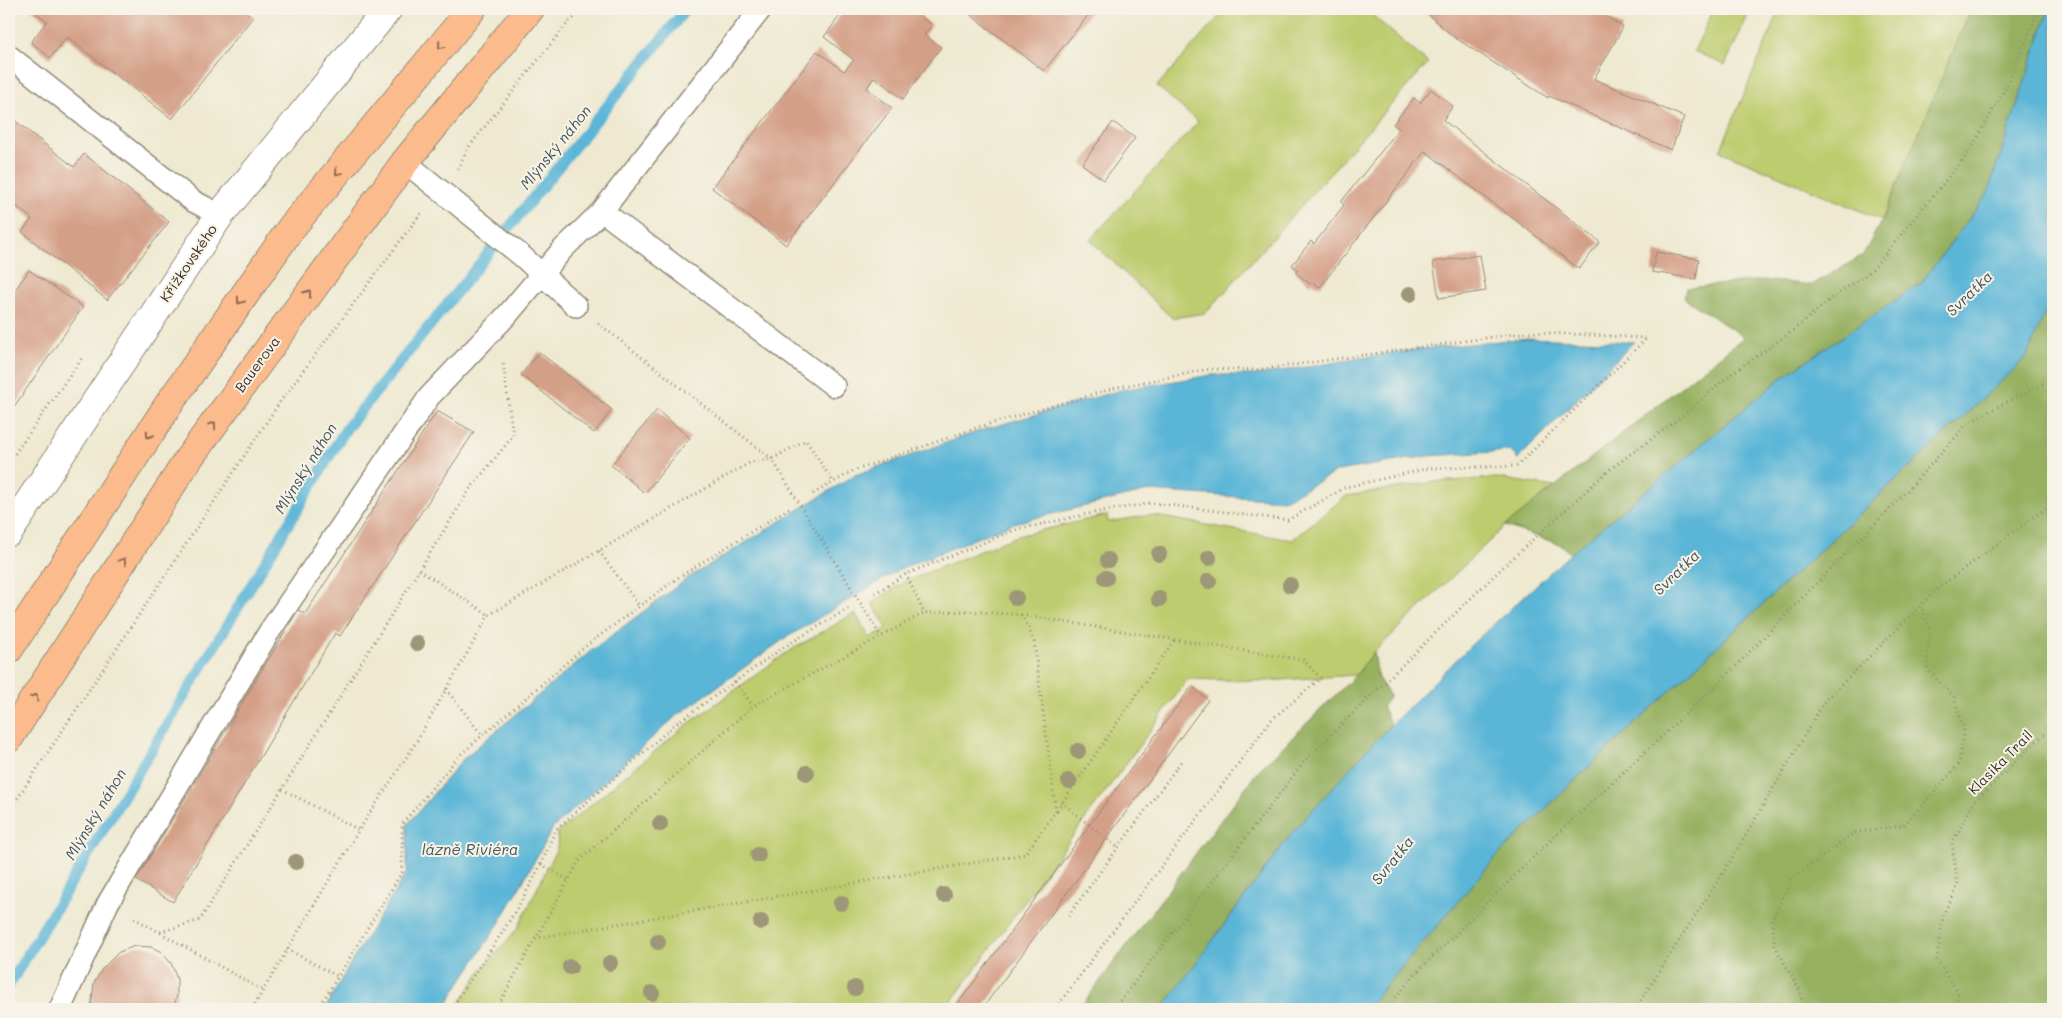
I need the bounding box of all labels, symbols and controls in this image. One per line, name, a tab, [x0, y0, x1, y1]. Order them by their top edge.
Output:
one-way arrow	[438, 41, 447, 50]
water label: Mlýnský náhon	[515, 101, 595, 193]
one-way arrow	[335, 166, 344, 175]
street label: Křížkovského	[155, 220, 221, 306]
water label: Svratka	[1941, 266, 1997, 320]
one-way arrow	[302, 289, 311, 299]
one-way arrow	[237, 296, 246, 305]
street label: Bauerova	[230, 332, 284, 396]
water label: Mlýnský náhon	[269, 419, 341, 517]
one-way arrow	[207, 422, 216, 431]
one-way arrow	[145, 430, 155, 439]
water label: Svratka	[1648, 545, 1704, 599]
one-way arrow	[117, 557, 126, 566]
one-way arrow	[29, 694, 38, 703]
street label: Klasika Trail	[1964, 726, 2036, 798]
water label: Mlýnský náhon	[60, 765, 130, 863]
water label: Svratka	[1366, 831, 1418, 889]
water label: lázně Riviéra	[422, 839, 518, 859]

